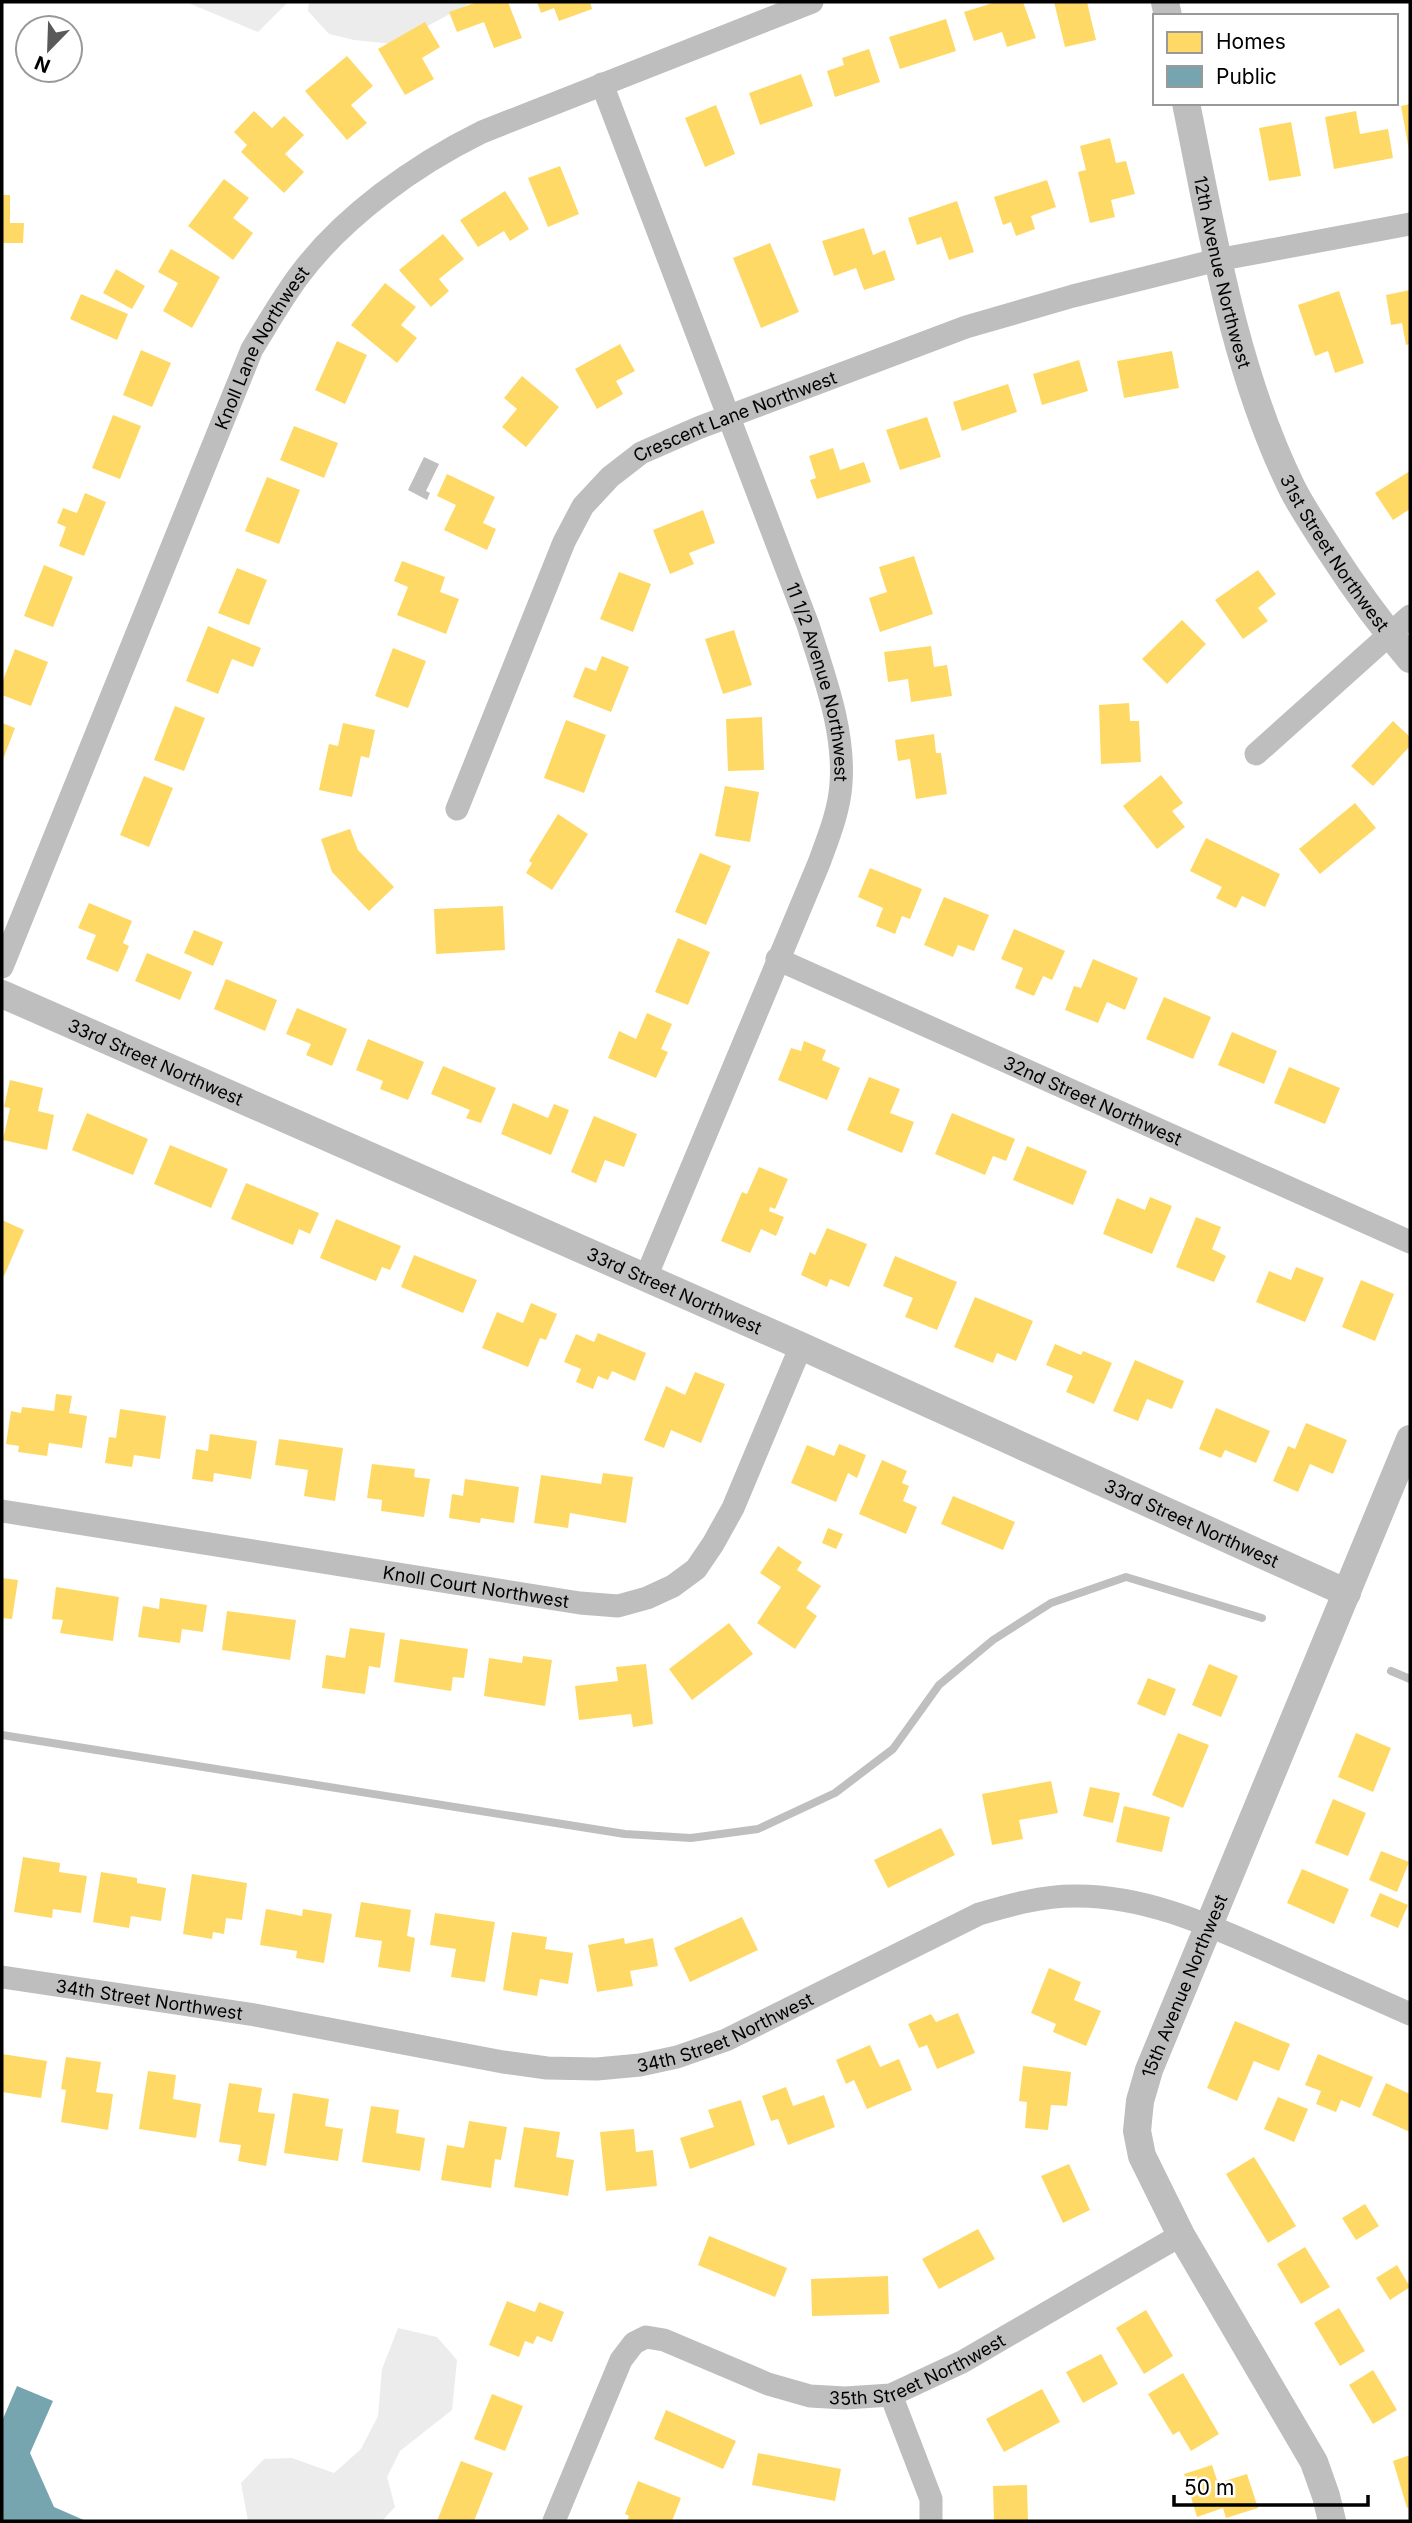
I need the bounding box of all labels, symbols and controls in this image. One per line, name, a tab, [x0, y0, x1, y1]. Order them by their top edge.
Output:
north arrow	[14, 14, 84, 84]
legend	[1153, 14, 1398, 105]
text: Homes	[1216, 29, 1286, 54]
text: N	[31, 51, 54, 78]
text: Public	[1216, 64, 1277, 89]
street label: 12th Avenue Northwest	[1190, 174, 1256, 371]
street label: Knoll Lane Northwest	[210, 262, 313, 432]
street label: Crescent Lane Northwest	[629, 366, 839, 466]
street label: 31st Street Northwest	[1276, 471, 1394, 635]
street label: 11 1/2 Avenue Northwest	[782, 579, 852, 782]
street label: 33rd Street Northwest	[65, 1014, 247, 1109]
street label: 32nd Street Northwest	[1000, 1051, 1185, 1149]
street label: 33rd Street Northwest	[584, 1243, 765, 1338]
street label: 33rd Street Northwest	[1101, 1474, 1282, 1571]
street label: Knoll Court Northwest	[381, 1561, 571, 1612]
street label: 15th Avenue Northwest	[1137, 1891, 1231, 2080]
street label: 34th Street Northwest	[55, 1975, 244, 2024]
street label: 34th Street Northwest	[635, 1988, 816, 2076]
street label: 35th Street Northwest	[828, 2329, 1008, 2409]
scale bar	[1174, 2464, 1368, 2508]
text: 50 m	[1184, 2475, 1234, 2500]

